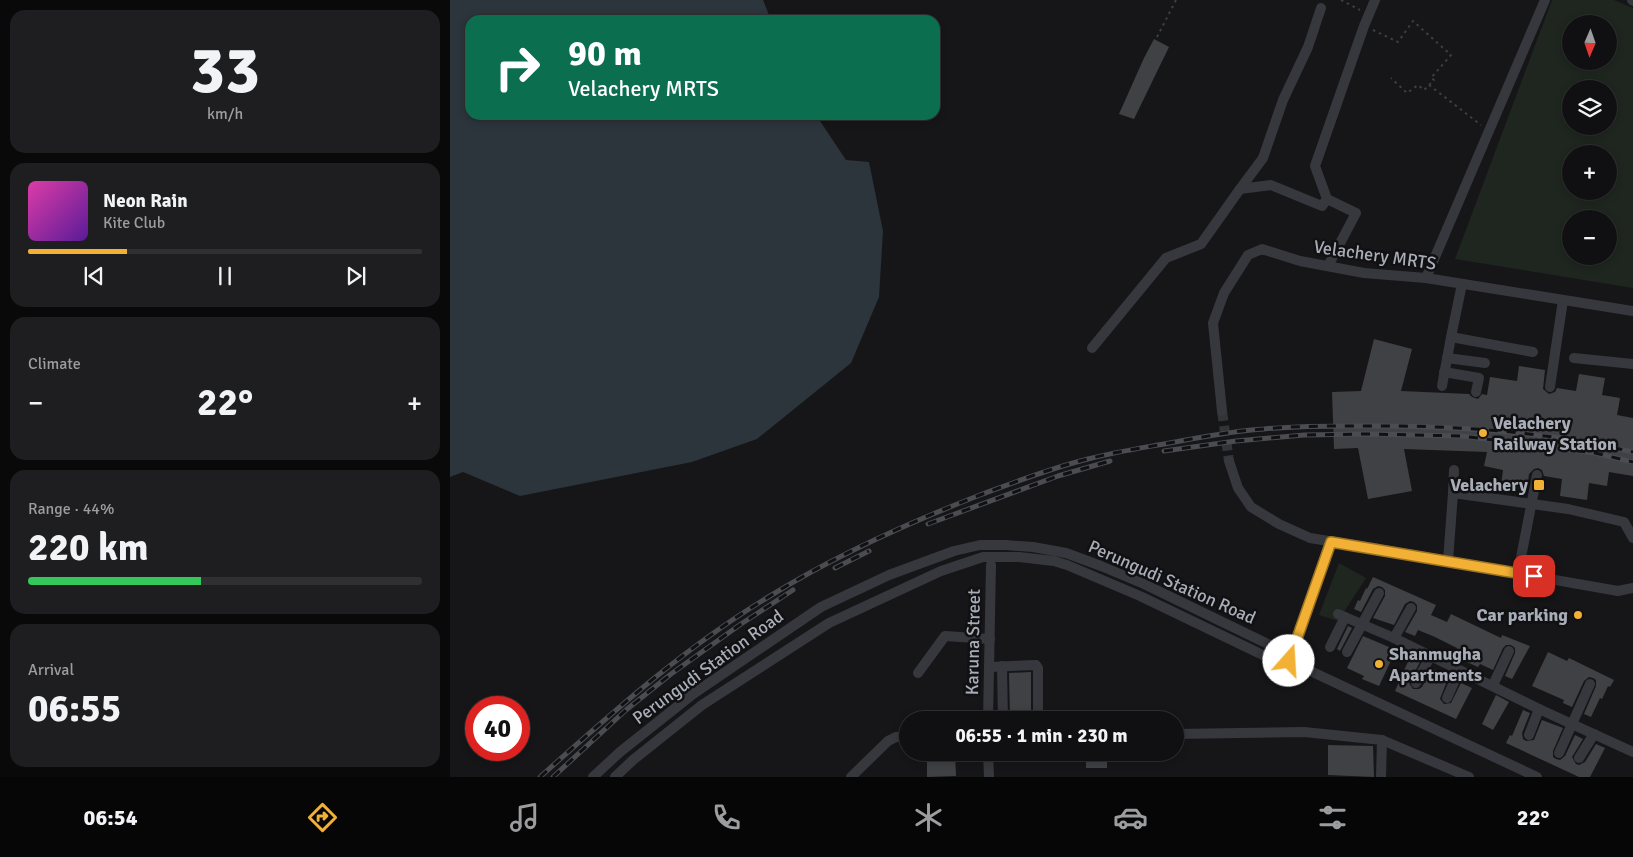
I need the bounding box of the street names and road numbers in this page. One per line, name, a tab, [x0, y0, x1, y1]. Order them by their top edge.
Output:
street label: Velachery MRTS	[1312, 236, 1438, 274]
street label: Perungudi Station Road	[1085, 535, 1259, 629]
street label: Karuna Street	[961, 589, 985, 695]
street label: Perungudi Station Road	[628, 605, 788, 729]

